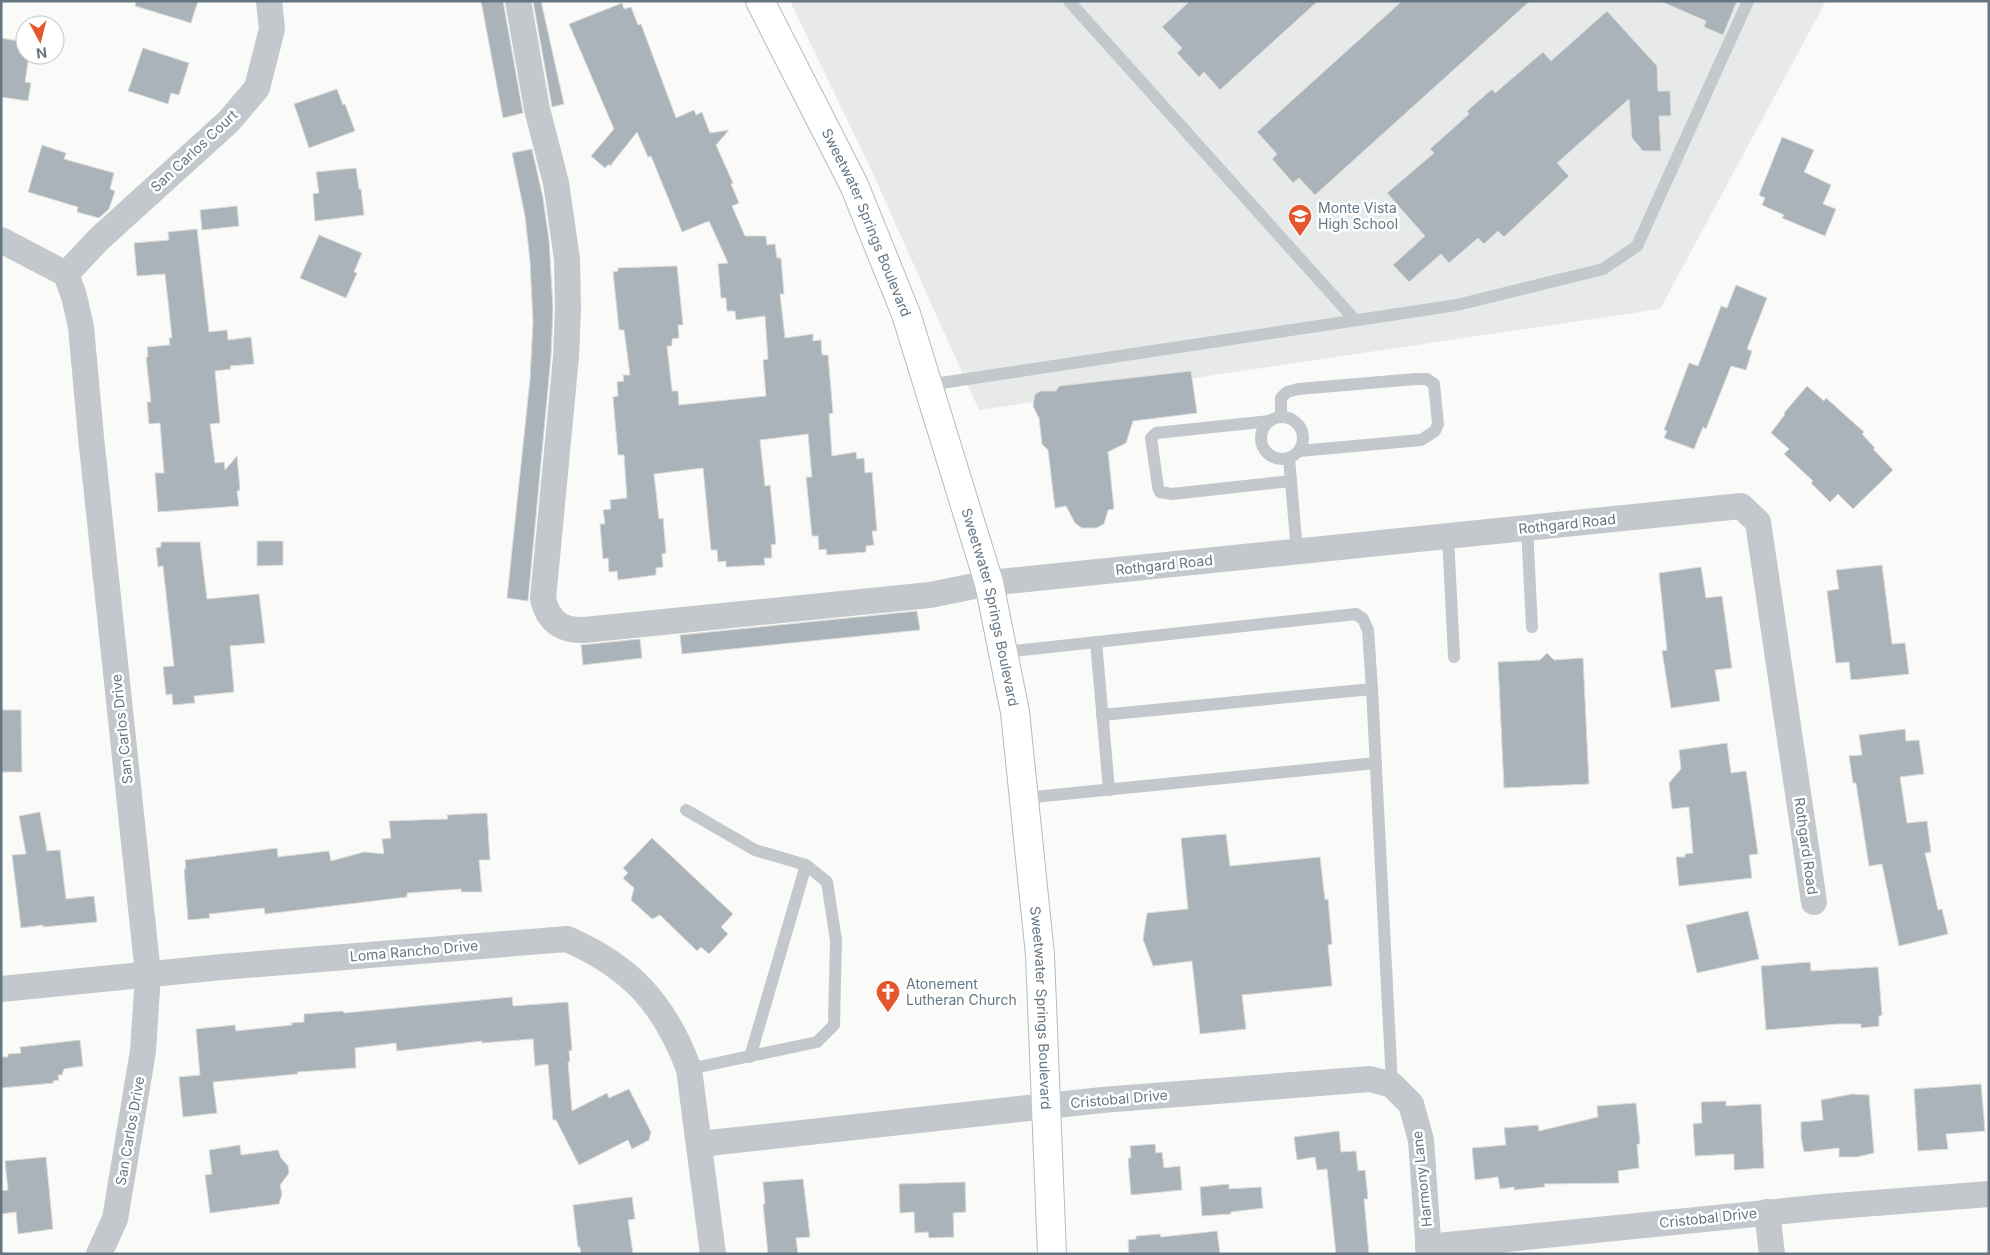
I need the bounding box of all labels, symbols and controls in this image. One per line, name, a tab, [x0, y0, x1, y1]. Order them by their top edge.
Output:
north arrow	[15, 15, 65, 65]
text: N	[35, 44, 48, 62]
street label: San Carlos Court	[147, 106, 241, 195]
street label: Sweetwater Springs Boulevard	[818, 125, 915, 319]
place label: Monte Vista High School	[1318, 199, 1398, 232]
school or university icon: Monte Vista High School	[1287, 203, 1313, 237]
street label: Sweetwater Springs Boulevard	[958, 506, 1023, 708]
street label: Rothgard Road	[1517, 510, 1616, 537]
street label: Rothgard Road	[1114, 551, 1213, 578]
street label: San Carlos Drive	[107, 673, 136, 785]
street label: Rothgard Road	[1791, 796, 1822, 896]
street label: Sweetwater Springs Boulevard	[1027, 905, 1055, 1110]
street label: Loma Rancho Drive	[349, 936, 479, 965]
place label: Atonement Lutheran Church	[906, 975, 1017, 1008]
church icon: Atonement Lutheran Church	[875, 979, 901, 1013]
street label: San Carlos Drive	[112, 1075, 147, 1187]
street label: Cristobal Drive	[1069, 1086, 1169, 1111]
street label: Harmony Lane	[1408, 1130, 1435, 1228]
street label: Cristobal Drive	[1658, 1204, 1758, 1231]

